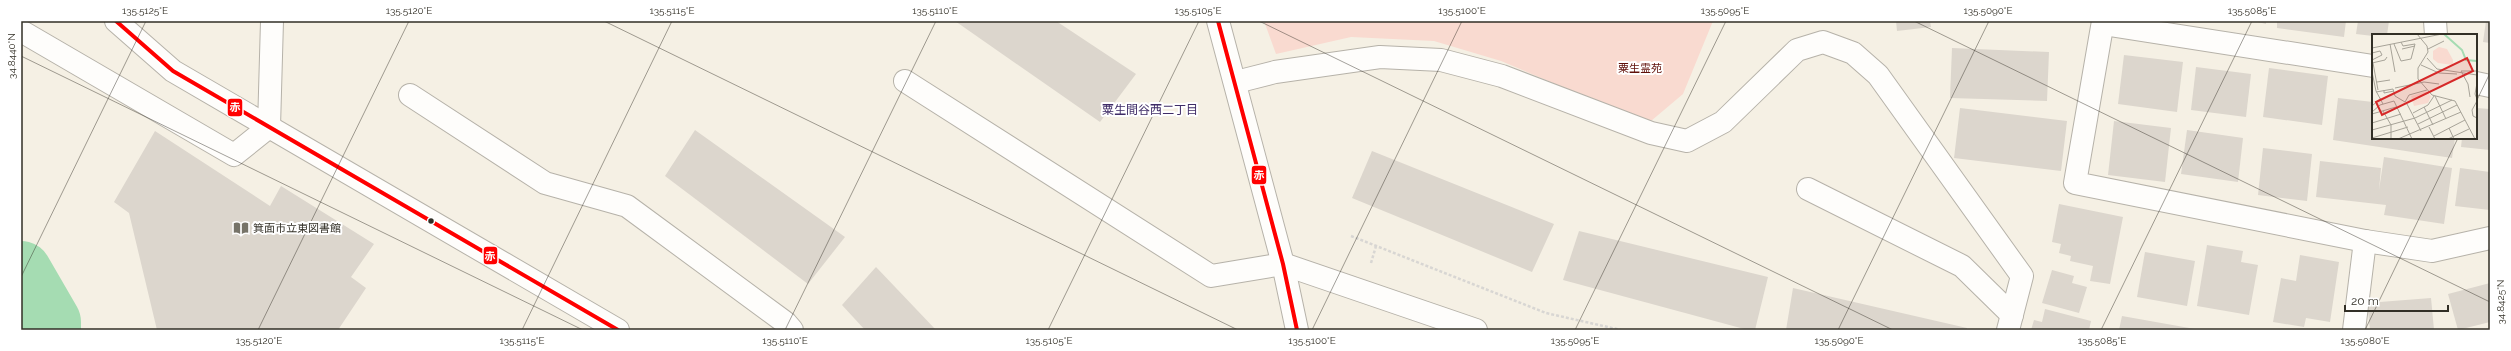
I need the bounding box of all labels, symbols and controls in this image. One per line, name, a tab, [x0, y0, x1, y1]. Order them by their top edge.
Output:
text: 135.5125°E	[122, 5, 168, 16]
text: 135.5120°E	[386, 5, 432, 16]
text: 135.5115°E	[649, 5, 695, 16]
text: 135.5110°E	[912, 5, 958, 16]
text: 135.5105°E	[1174, 5, 1222, 16]
text: 135.5100°E	[1438, 5, 1486, 16]
text: 135.5095°E	[1701, 5, 1749, 16]
text: 135.5090°E	[1963, 5, 2013, 16]
text: 135.5085°E	[2228, 5, 2276, 16]
text: 34.8440°N	[6, 33, 17, 79]
inset map	[2372, 34, 2477, 139]
park label: 粟生霊苑	[1618, 62, 1662, 75]
line badge: 赤	[227, 98, 243, 117]
text: 赤	[230, 101, 241, 114]
district label: 粟生間谷西二丁目	[1102, 103, 1198, 117]
line badge: 赤	[1251, 165, 1267, 185]
text: 赤	[1254, 169, 1265, 182]
unlabelled marker	[426, 216, 436, 226]
library icon: 箕面市立東図書館	[232, 219, 250, 237]
place label: 箕面市立東図書館	[253, 222, 341, 235]
line badge: 赤	[483, 246, 498, 265]
text: 赤	[485, 250, 496, 263]
text: 34.8425°N	[2495, 279, 2506, 325]
scale bar	[2345, 287, 2448, 313]
text: 20 m	[2351, 294, 2379, 308]
text: 135.5120°E	[236, 335, 282, 346]
text: 135.5115°E	[499, 335, 545, 346]
text: 135.5110°E	[762, 335, 808, 346]
text: 135.5105°E	[1025, 335, 1073, 346]
text: 135.5100°E	[1288, 335, 1336, 346]
text: 135.5095°E	[1551, 335, 1599, 346]
text: 135.5090°E	[1814, 335, 1864, 346]
text: 135.5085°E	[2078, 335, 2126, 346]
text: 135.5080°E	[2340, 335, 2390, 346]

